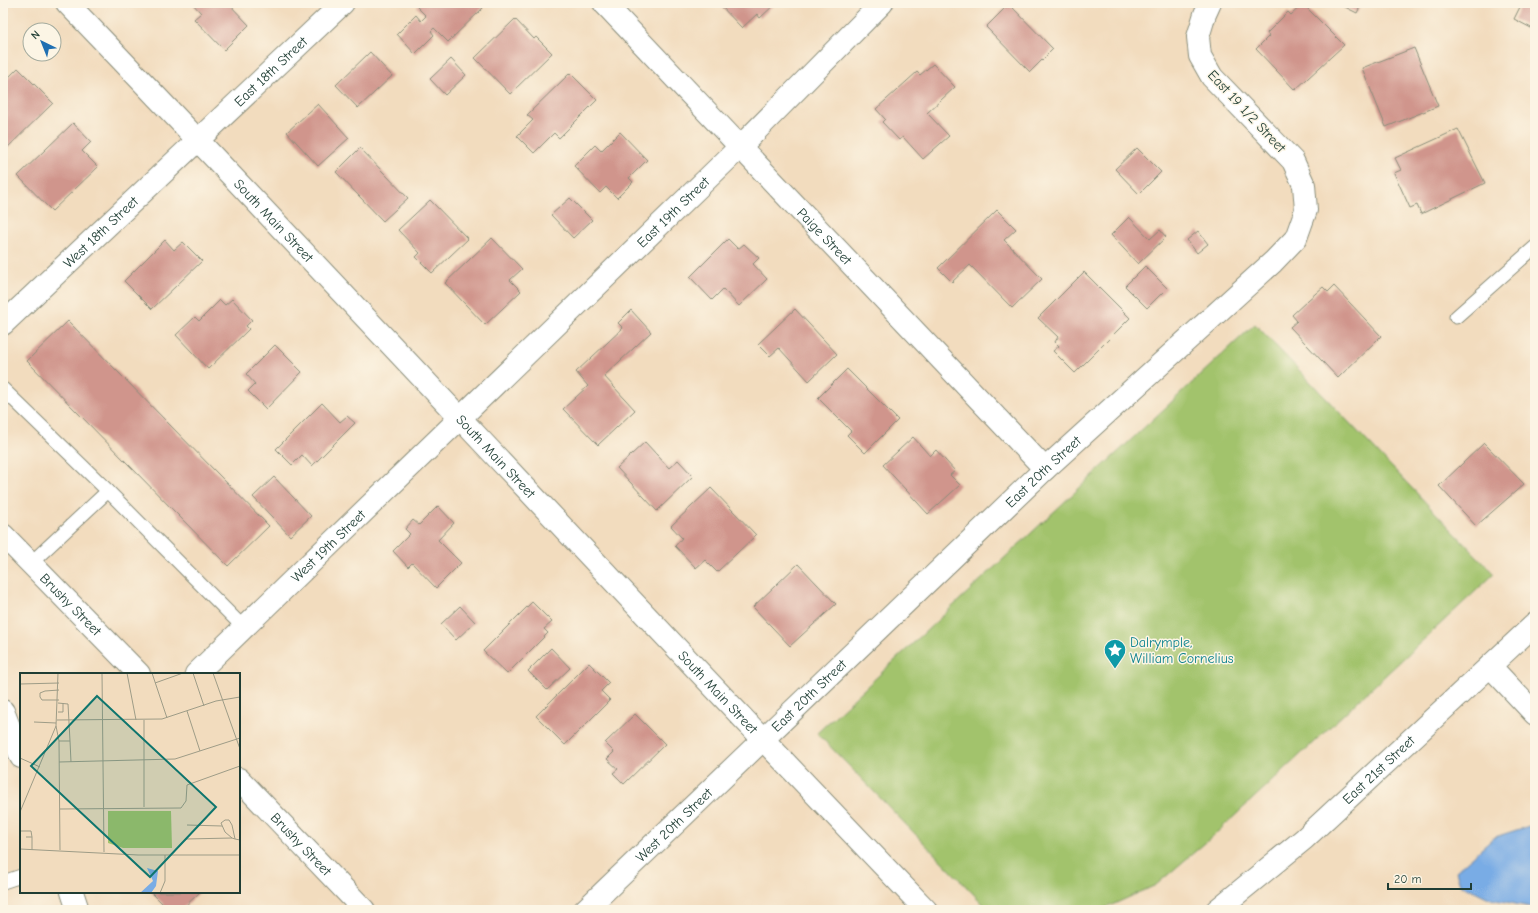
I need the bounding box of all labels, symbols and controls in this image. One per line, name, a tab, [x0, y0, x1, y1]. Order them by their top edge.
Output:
north arrow	[22, 22, 62, 62]
text: N	[28, 28, 43, 42]
street label: East 18th Street	[231, 33, 312, 110]
street label: East 19 1/2 Street	[1204, 67, 1290, 157]
street label: East 19th Street	[633, 173, 714, 251]
street label: South Main Street	[230, 176, 317, 267]
street label: West 18th Street	[60, 192, 143, 272]
street label: Paige Street	[793, 205, 856, 269]
street label: South Main Street	[452, 411, 539, 503]
street label: East 20th Street	[1002, 432, 1085, 511]
street label: West 19th Street	[288, 506, 370, 586]
street label: Brushy Street	[36, 570, 105, 640]
place label: Dalrymple, William Cornelius	[1130, 634, 1234, 667]
place icon: Dalrymple, William Cornelius	[1102, 637, 1128, 670]
street label: South Main Street	[674, 647, 762, 738]
street label: East 20th Street	[768, 655, 851, 736]
inset map	[20, 673, 240, 893]
street label: East 21st Street	[1339, 732, 1419, 808]
street label: West 20th Street	[632, 784, 717, 866]
street label: Brushy Street	[267, 809, 335, 880]
scale bar	[1388, 865, 1471, 891]
text: 20 m	[1394, 872, 1422, 886]

